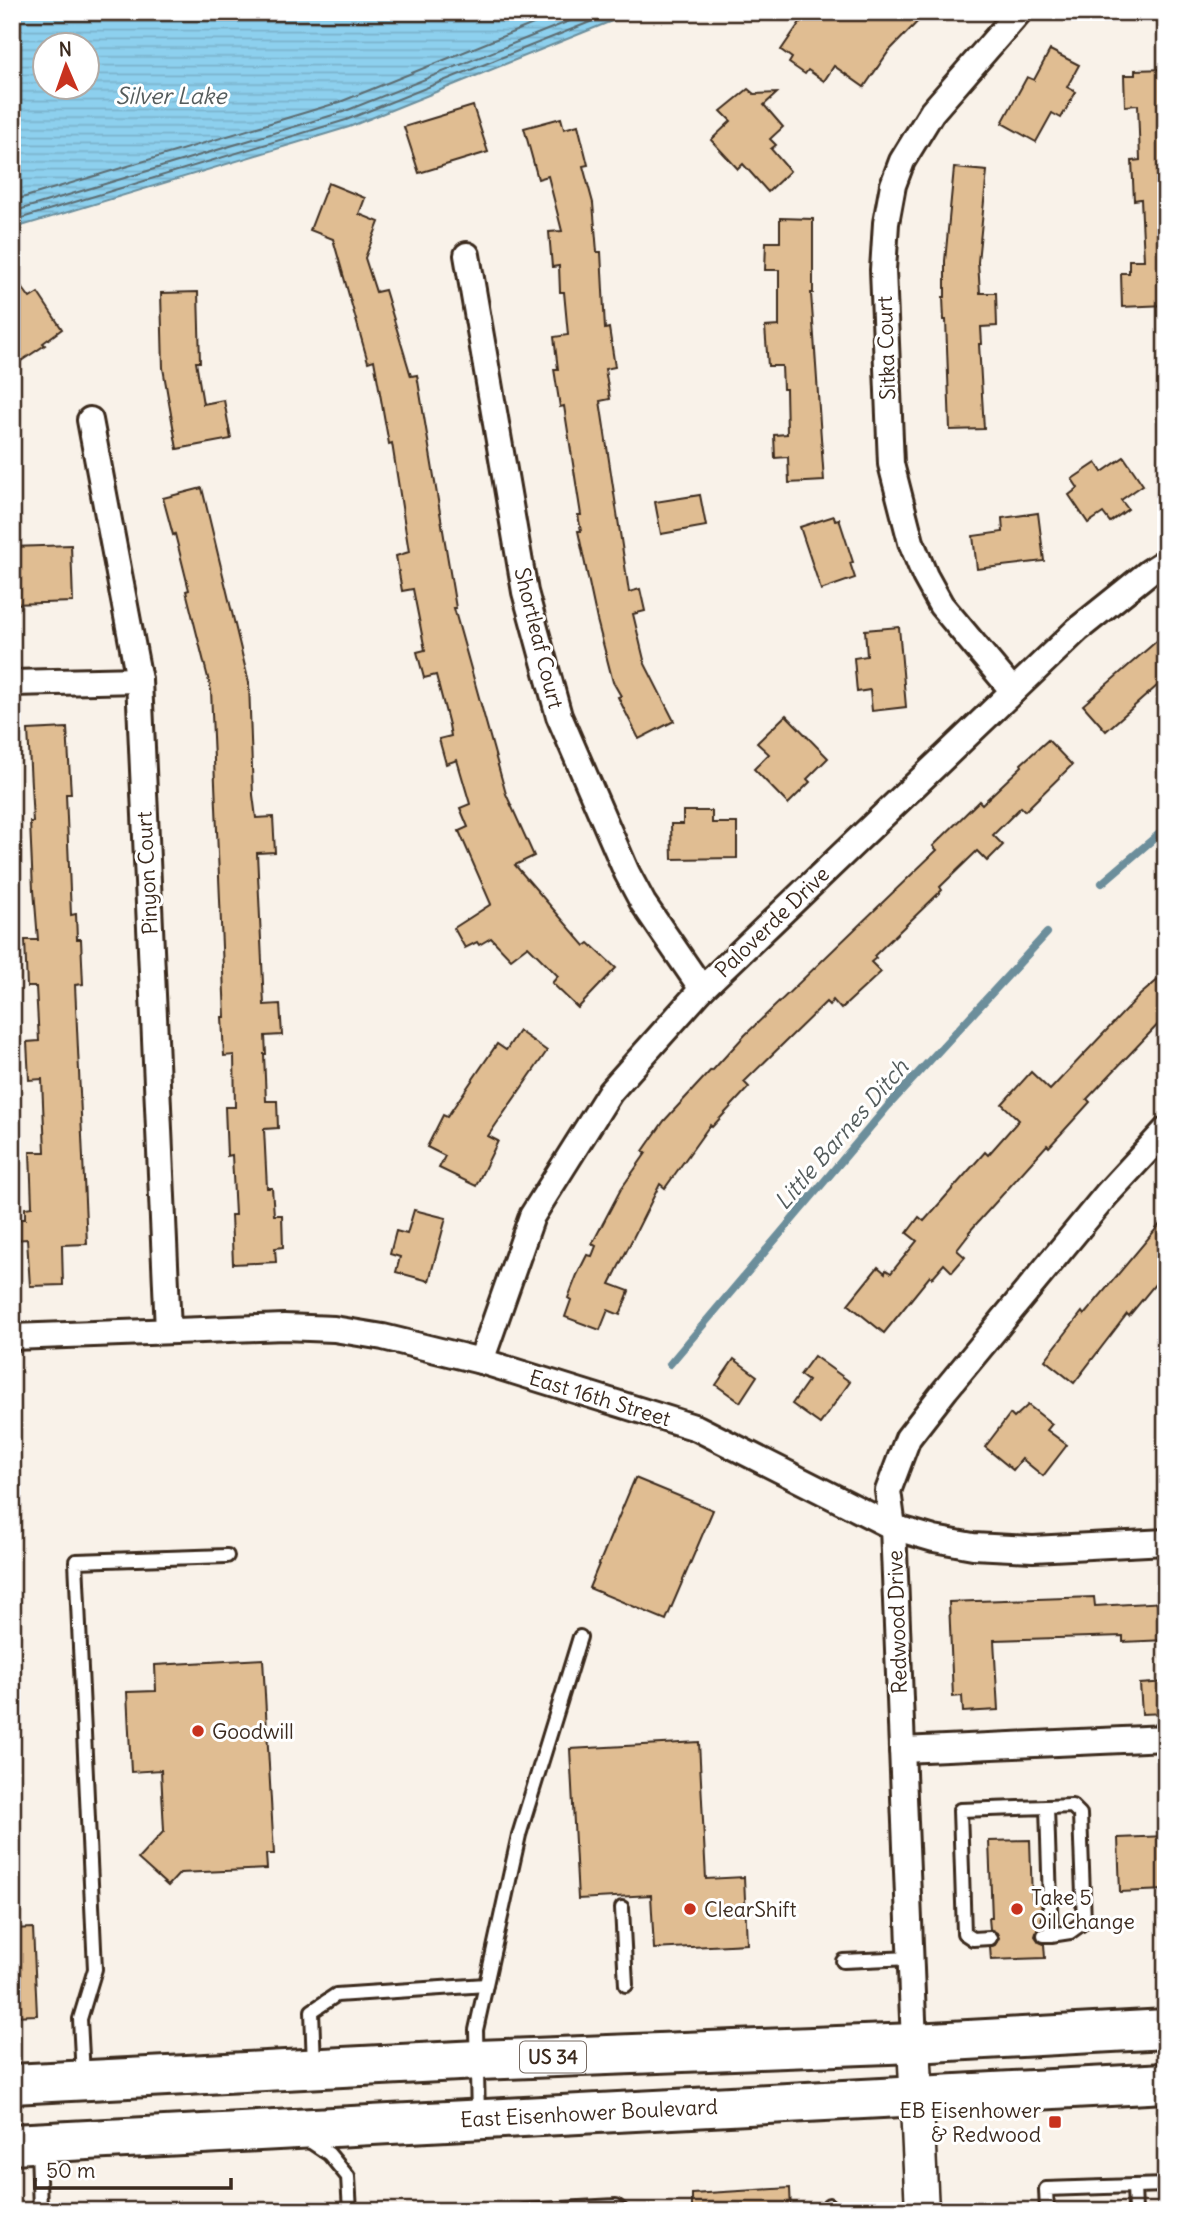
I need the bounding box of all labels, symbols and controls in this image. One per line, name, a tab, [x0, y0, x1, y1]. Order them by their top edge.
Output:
north arrow	[32, 32, 102, 102]
text: N	[58, 37, 72, 61]
water label: Silver Lake	[116, 81, 228, 110]
street label: Sitka Court	[871, 295, 901, 401]
street label: Shortleaf Court	[508, 565, 570, 711]
street label: Pinyon Court	[130, 811, 164, 935]
street label: Paloverde Drive	[709, 861, 835, 983]
water label: Little Barnes Ditch	[768, 1052, 915, 1215]
street label: East 16th Street	[526, 1364, 674, 1432]
street label: Redwood Drive	[881, 1550, 913, 1694]
place label: Goodwill	[212, 1718, 294, 1745]
marker: Goodwill	[190, 1723, 206, 1739]
place label: Take 5 Oil Change	[1031, 1884, 1135, 1935]
place label: ClearShift	[704, 1896, 797, 1923]
marker: ClearShift	[682, 1901, 698, 1917]
marker: Take 5 Oil Change	[1009, 1901, 1025, 1917]
road number: US 34	[520, 2041, 586, 2072]
street label: East Eisenhower Boulevard	[460, 2093, 718, 2133]
place label: EB Eisenhower & Redwood	[900, 2097, 1041, 2148]
marker: EB Eisenhower & Redwood	[1047, 2114, 1063, 2130]
scale bar	[35, 2146, 231, 2190]
text: 50 m	[46, 2157, 95, 2184]

